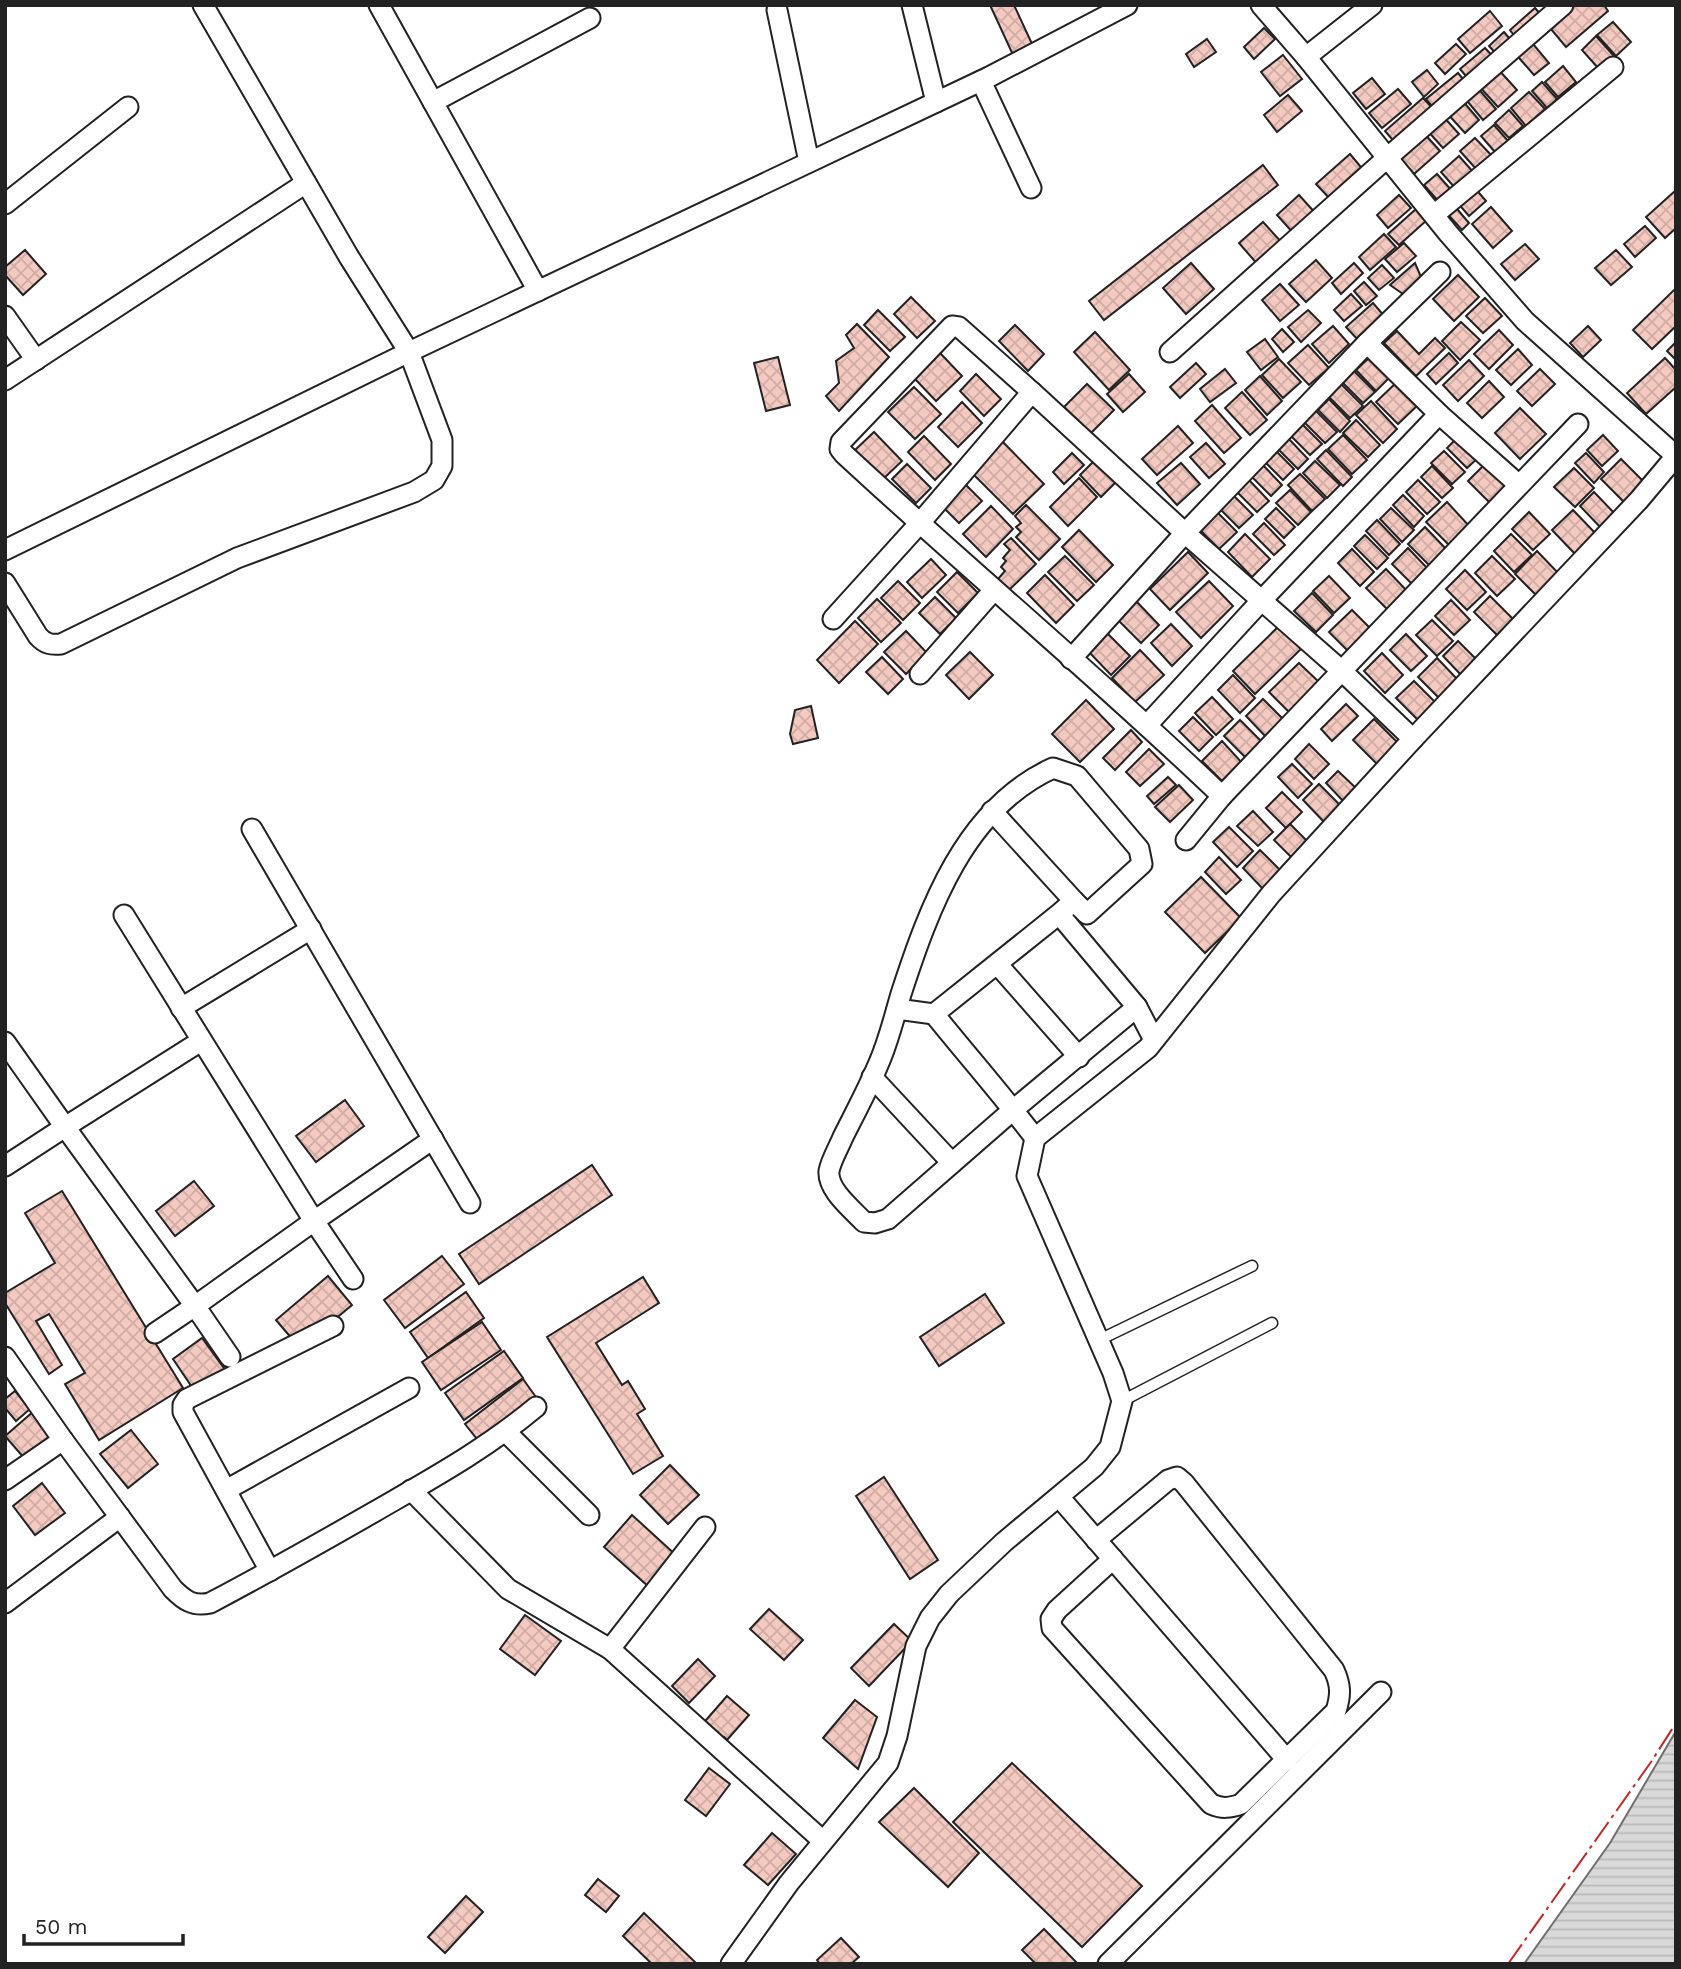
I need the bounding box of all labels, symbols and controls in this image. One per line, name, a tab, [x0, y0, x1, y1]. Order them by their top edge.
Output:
scale bar	[24, 1902, 184, 1946]
text: 50 m	[35, 1914, 87, 1939]

